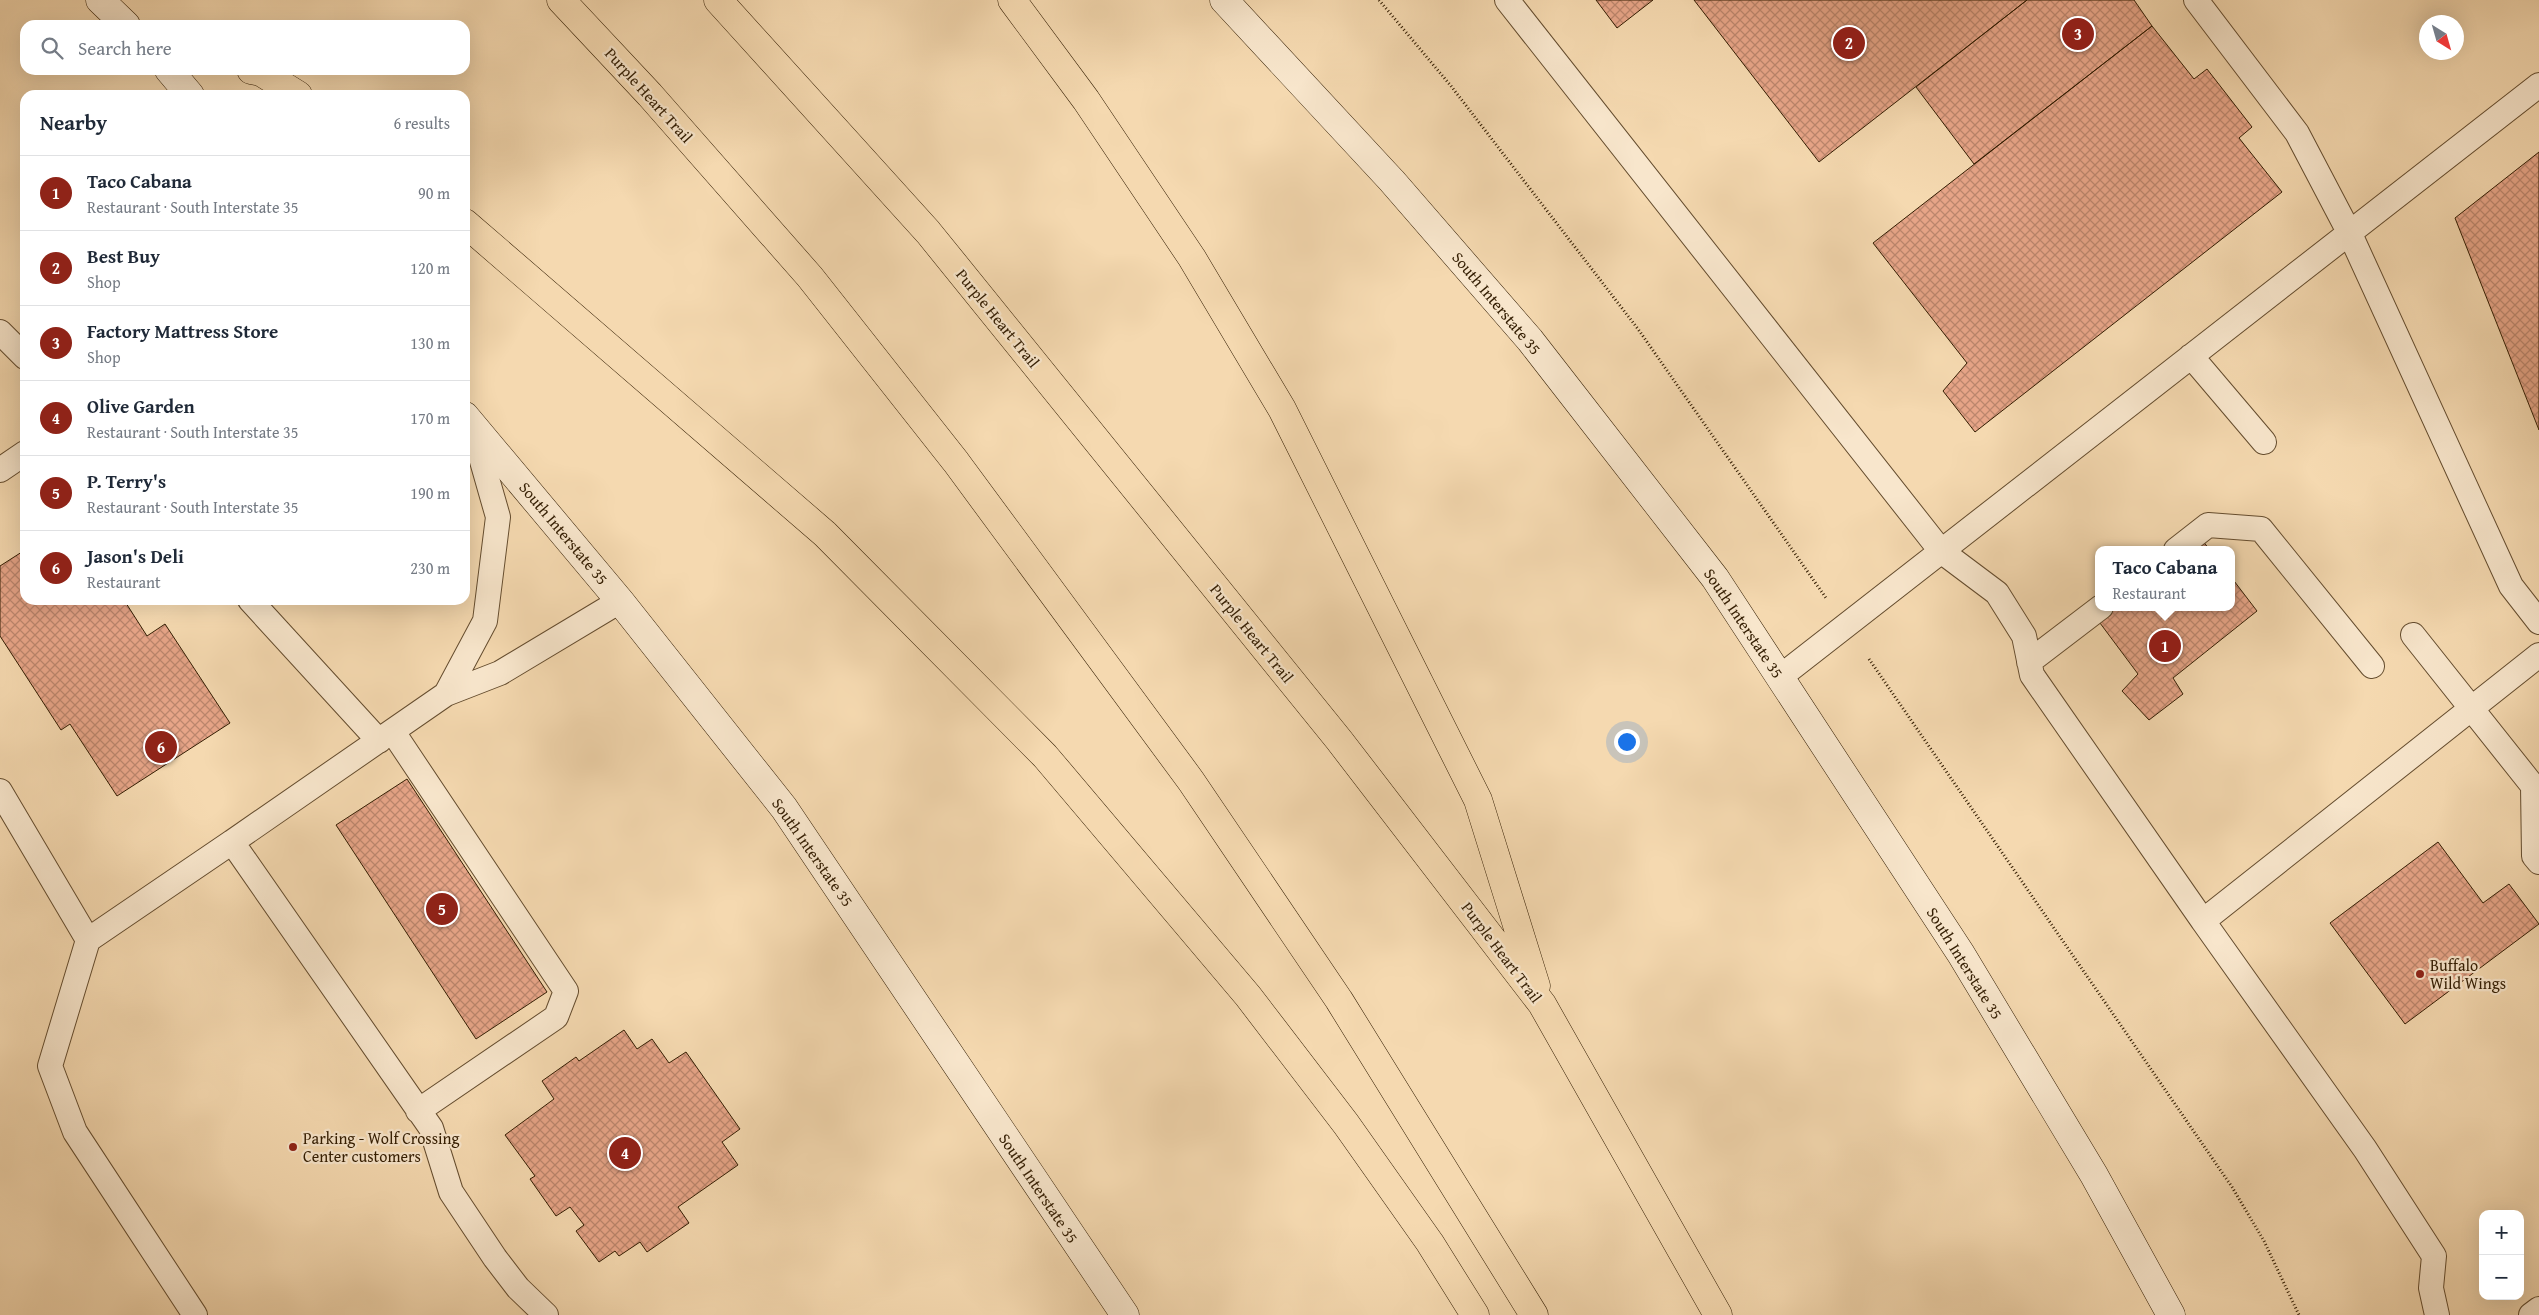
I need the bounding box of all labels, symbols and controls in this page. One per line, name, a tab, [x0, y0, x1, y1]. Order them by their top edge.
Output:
pin: 3	[2062, 15, 2094, 53]
north arrow	[2419, 15, 2464, 60]
search box	[20, 20, 470, 75]
pin: 2	[1833, 24, 1865, 62]
icon: search	[38, 34, 66, 62]
text: Search here	[78, 34, 172, 62]
street label: Purple Heart Trail	[599, 42, 699, 149]
text: Nearby	[40, 107, 107, 138]
text: 6 results	[393, 111, 450, 135]
text: Taco Cabana	[87, 167, 192, 195]
text: 1	[52, 181, 60, 205]
text: 90 m	[418, 181, 450, 205]
text: Restaurant · South Interstate 35	[87, 195, 298, 219]
text: Best Buy	[87, 242, 160, 270]
street label: South Interstate 35	[1447, 246, 1547, 360]
text: 2	[52, 256, 60, 280]
text: 120 m	[410, 256, 450, 280]
street label: Purple Heart Trail	[950, 263, 1046, 373]
text: Shop	[87, 270, 121, 294]
text: Factory Mattress Store	[87, 317, 278, 345]
text: 3	[52, 331, 60, 355]
text: 130 m	[410, 331, 450, 355]
text: Shop	[87, 345, 121, 369]
text: Olive Garden	[87, 392, 195, 420]
text: 4	[52, 406, 60, 430]
text: 170 m	[410, 406, 450, 430]
text: Restaurant · South Interstate 35	[87, 420, 298, 444]
text: P. Terry's	[87, 467, 166, 495]
street label: South Interstate 35	[514, 476, 614, 590]
text: 5	[52, 481, 60, 505]
text: 190 m	[410, 481, 450, 505]
text: Restaurant · South Interstate 35	[87, 495, 298, 519]
text: Jason's Deli	[87, 542, 184, 570]
popup	[2095, 546, 2235, 611]
text: Taco Cabana	[2113, 553, 2217, 581]
text: 6	[52, 556, 60, 580]
text: 230 m	[410, 556, 450, 580]
street label: South Interstate 35	[1698, 563, 1790, 683]
text: Restaurant	[87, 570, 161, 594]
street label: Purple Heart Trail	[1204, 578, 1300, 688]
text: Restaurant	[2113, 581, 2186, 605]
pin: 1	[2149, 627, 2181, 665]
pin: 6	[145, 728, 177, 766]
your location	[1614, 729, 1640, 755]
street label: South Interstate 35	[766, 793, 860, 911]
pin: 5	[426, 890, 458, 928]
street label: Purple Heart Trail	[1456, 896, 1548, 1008]
street label: South Interstate 35	[1921, 902, 2009, 1024]
place label: Buffalo Wild Wings	[2430, 953, 2506, 995]
marker: Buffalo Wild Wings	[2414, 968, 2426, 980]
place label: Parking - Wolf Crossing Center customers	[303, 1126, 460, 1168]
street label: South Interstate 35	[993, 1128, 1085, 1248]
pin: 4	[609, 1134, 641, 1172]
marker: Parking - Wolf Crossing Center customers	[287, 1141, 299, 1153]
map controls	[2479, 1210, 2524, 1300]
button: +	[2479, 1210, 2524, 1255]
button: −	[2479, 1255, 2524, 1300]

